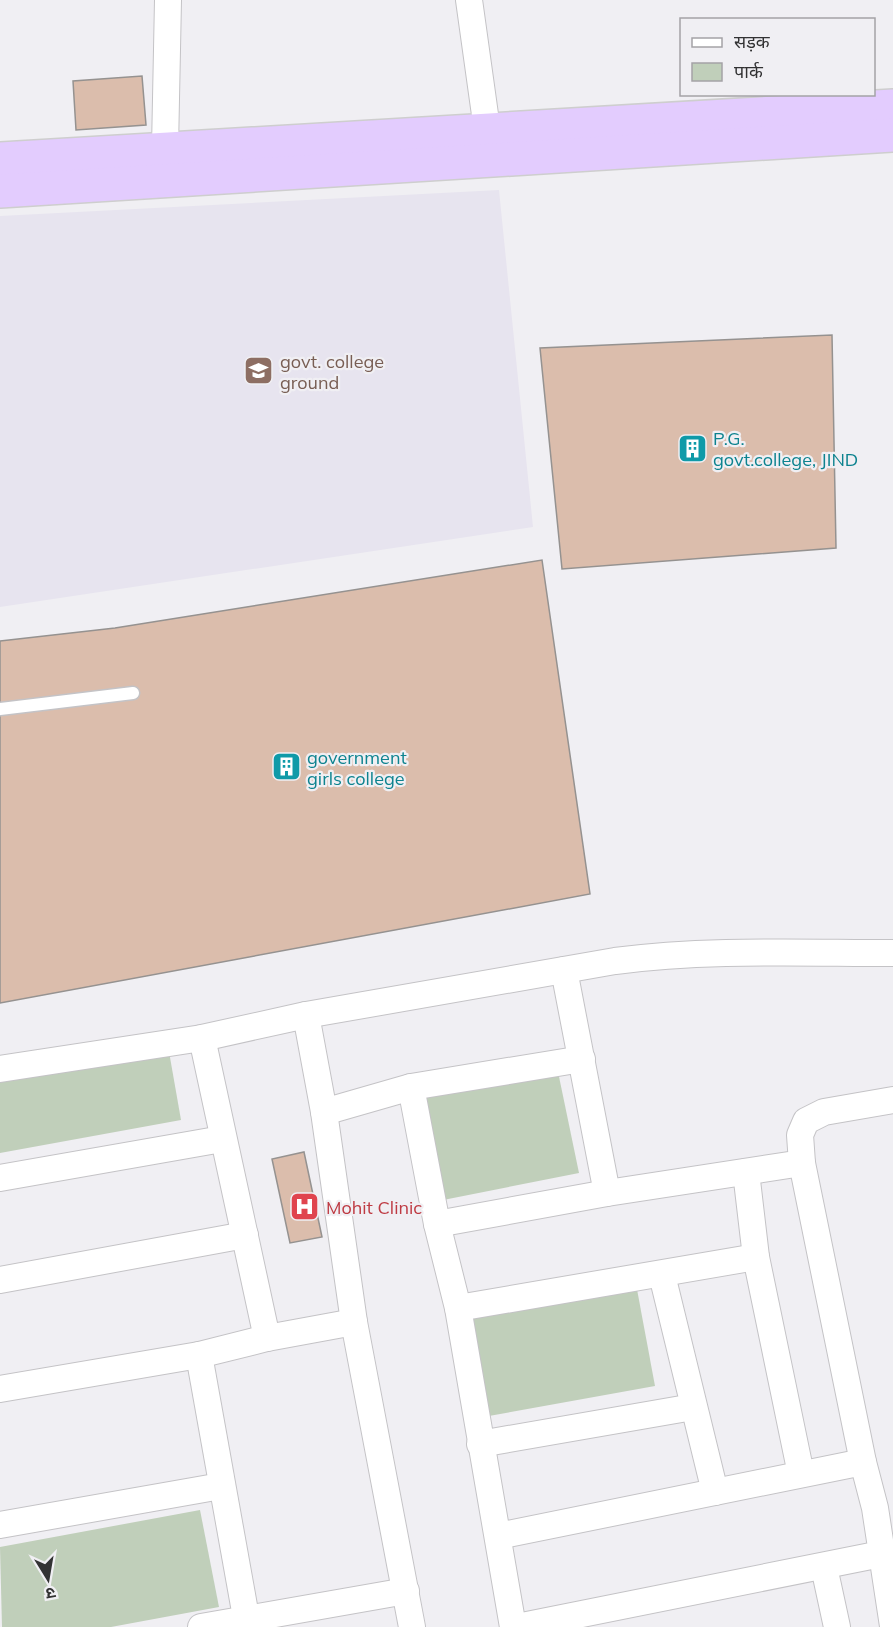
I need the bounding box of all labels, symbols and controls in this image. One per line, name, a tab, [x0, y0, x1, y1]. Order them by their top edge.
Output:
legend	[680, 18, 875, 96]
text: सड़क	[734, 30, 771, 53]
text: पार्क	[734, 60, 764, 83]
place label: govt. college ground	[280, 350, 384, 394]
school or university icon: govt. college ground	[243, 355, 275, 387]
place label: P.G. govt.college, JIND	[713, 427, 858, 471]
building icon: P.G. govt.college, JIND	[676, 432, 708, 464]
place label: government girls college	[307, 746, 407, 790]
building icon: government girls college	[270, 751, 302, 783]
hospital icon: Mohit Clinic	[289, 1191, 321, 1223]
place label: Mohit Clinic	[326, 1196, 422, 1219]
north arrow	[18, 1549, 78, 1609]
text: उ	[44, 1583, 57, 1605]

